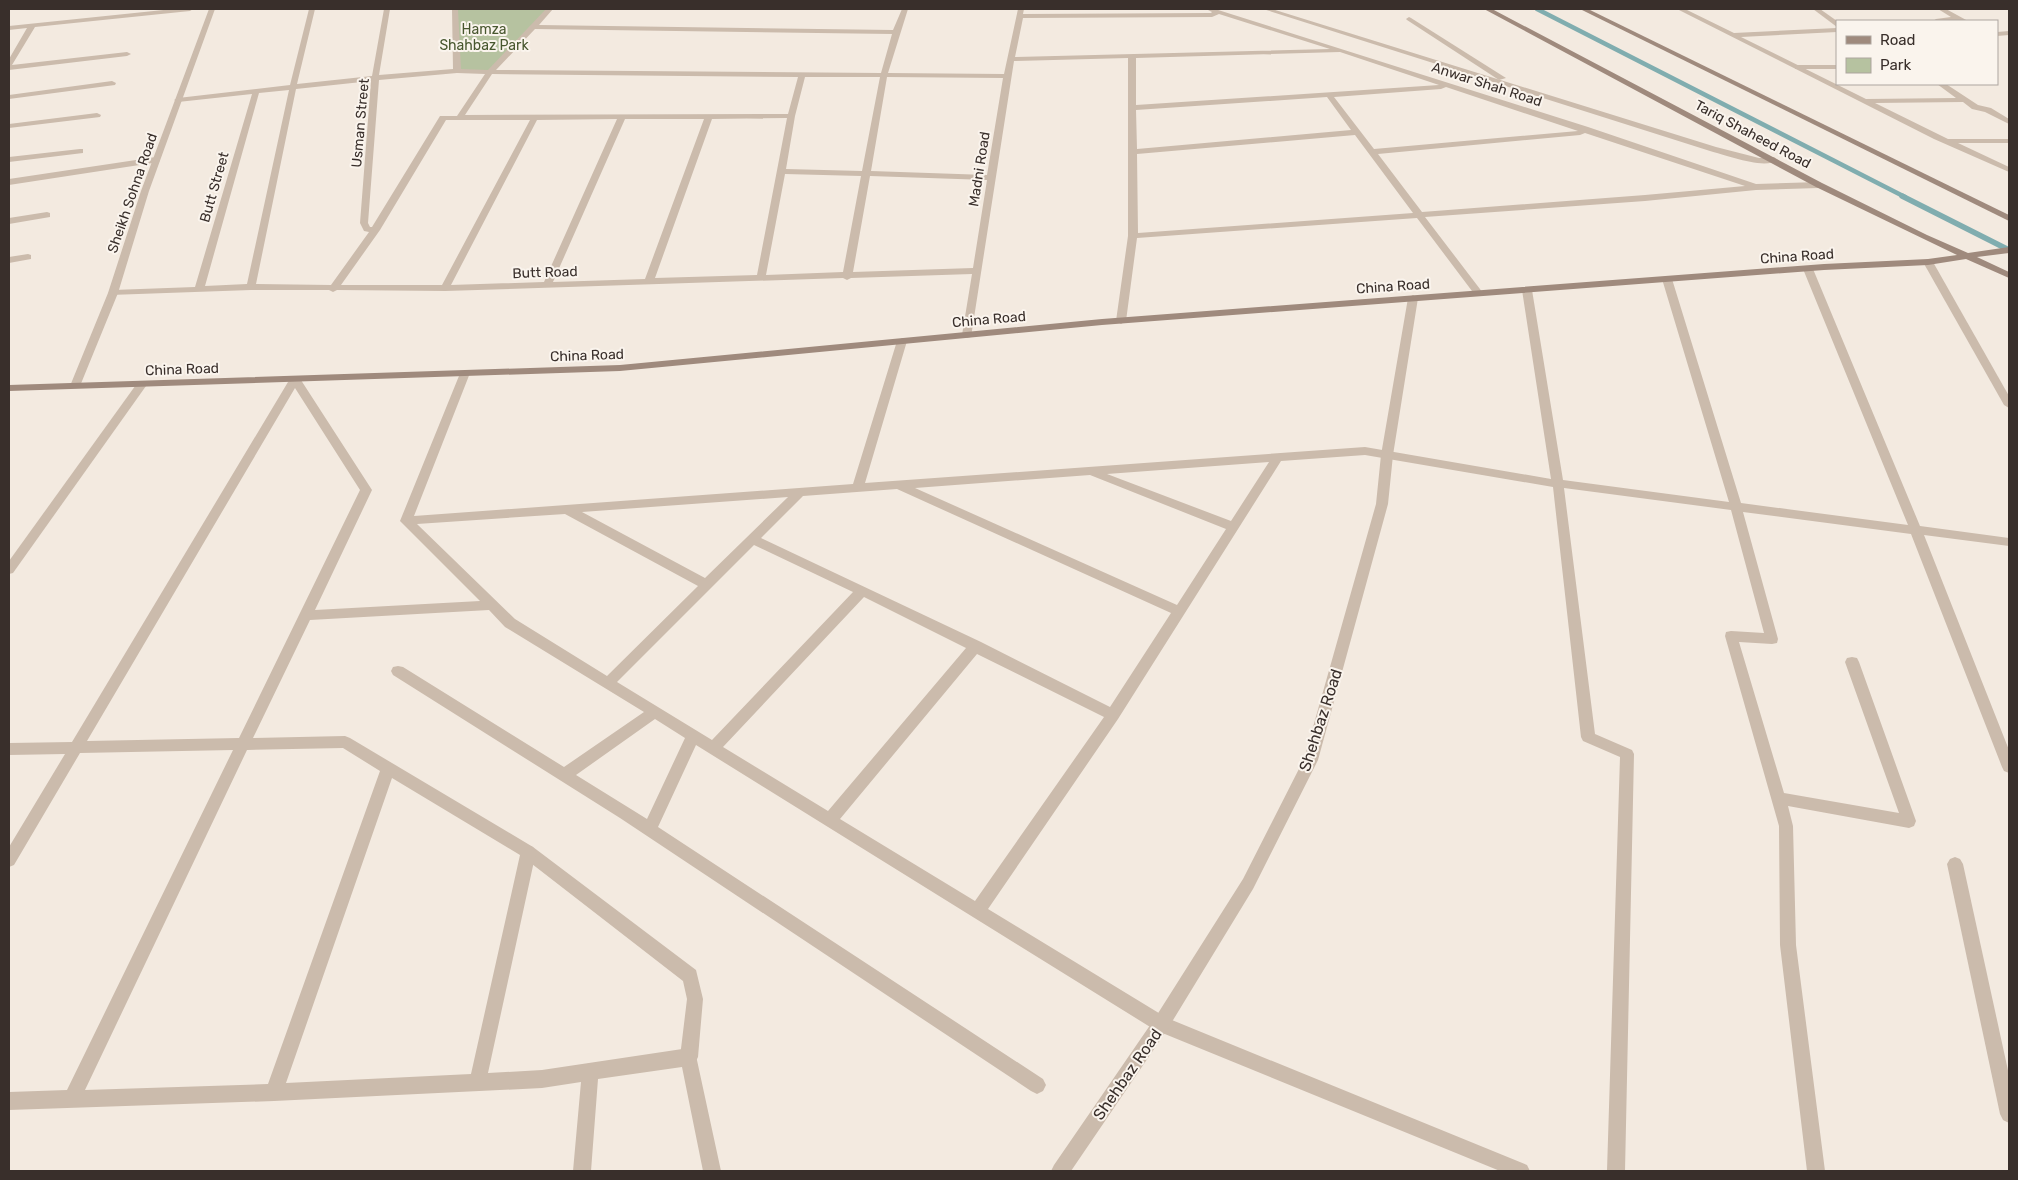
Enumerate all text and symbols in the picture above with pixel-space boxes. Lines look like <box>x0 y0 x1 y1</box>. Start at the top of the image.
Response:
legend <box>1836 20 1998 85</box>
park label: Hamza Shahbaz Park <box>439 21 529 54</box>
text: Road <box>1880 31 1916 49</box>
text: Park <box>1880 56 1911 74</box>
street label: Anwar Shah Road <box>1430 59 1544 110</box>
street label: Usman Street <box>348 77 373 168</box>
street label: Tariq Shaheed Road <box>1692 97 1814 172</box>
street label: Madni Road <box>965 130 994 208</box>
street label: Sheikh Sohna Road <box>104 131 161 255</box>
street label: Butt Street <box>196 149 233 224</box>
street label: China Road <box>1760 245 1835 268</box>
street label: Butt Road <box>512 263 578 282</box>
street label: China Road <box>1356 275 1431 298</box>
street label: China Road <box>951 308 1027 331</box>
street label: China Road <box>550 346 624 365</box>
street label: China Road <box>145 360 219 379</box>
street label: Shehbaz Road <box>1295 666 1346 774</box>
street label: Shehbaz Road <box>1089 1025 1166 1123</box>

